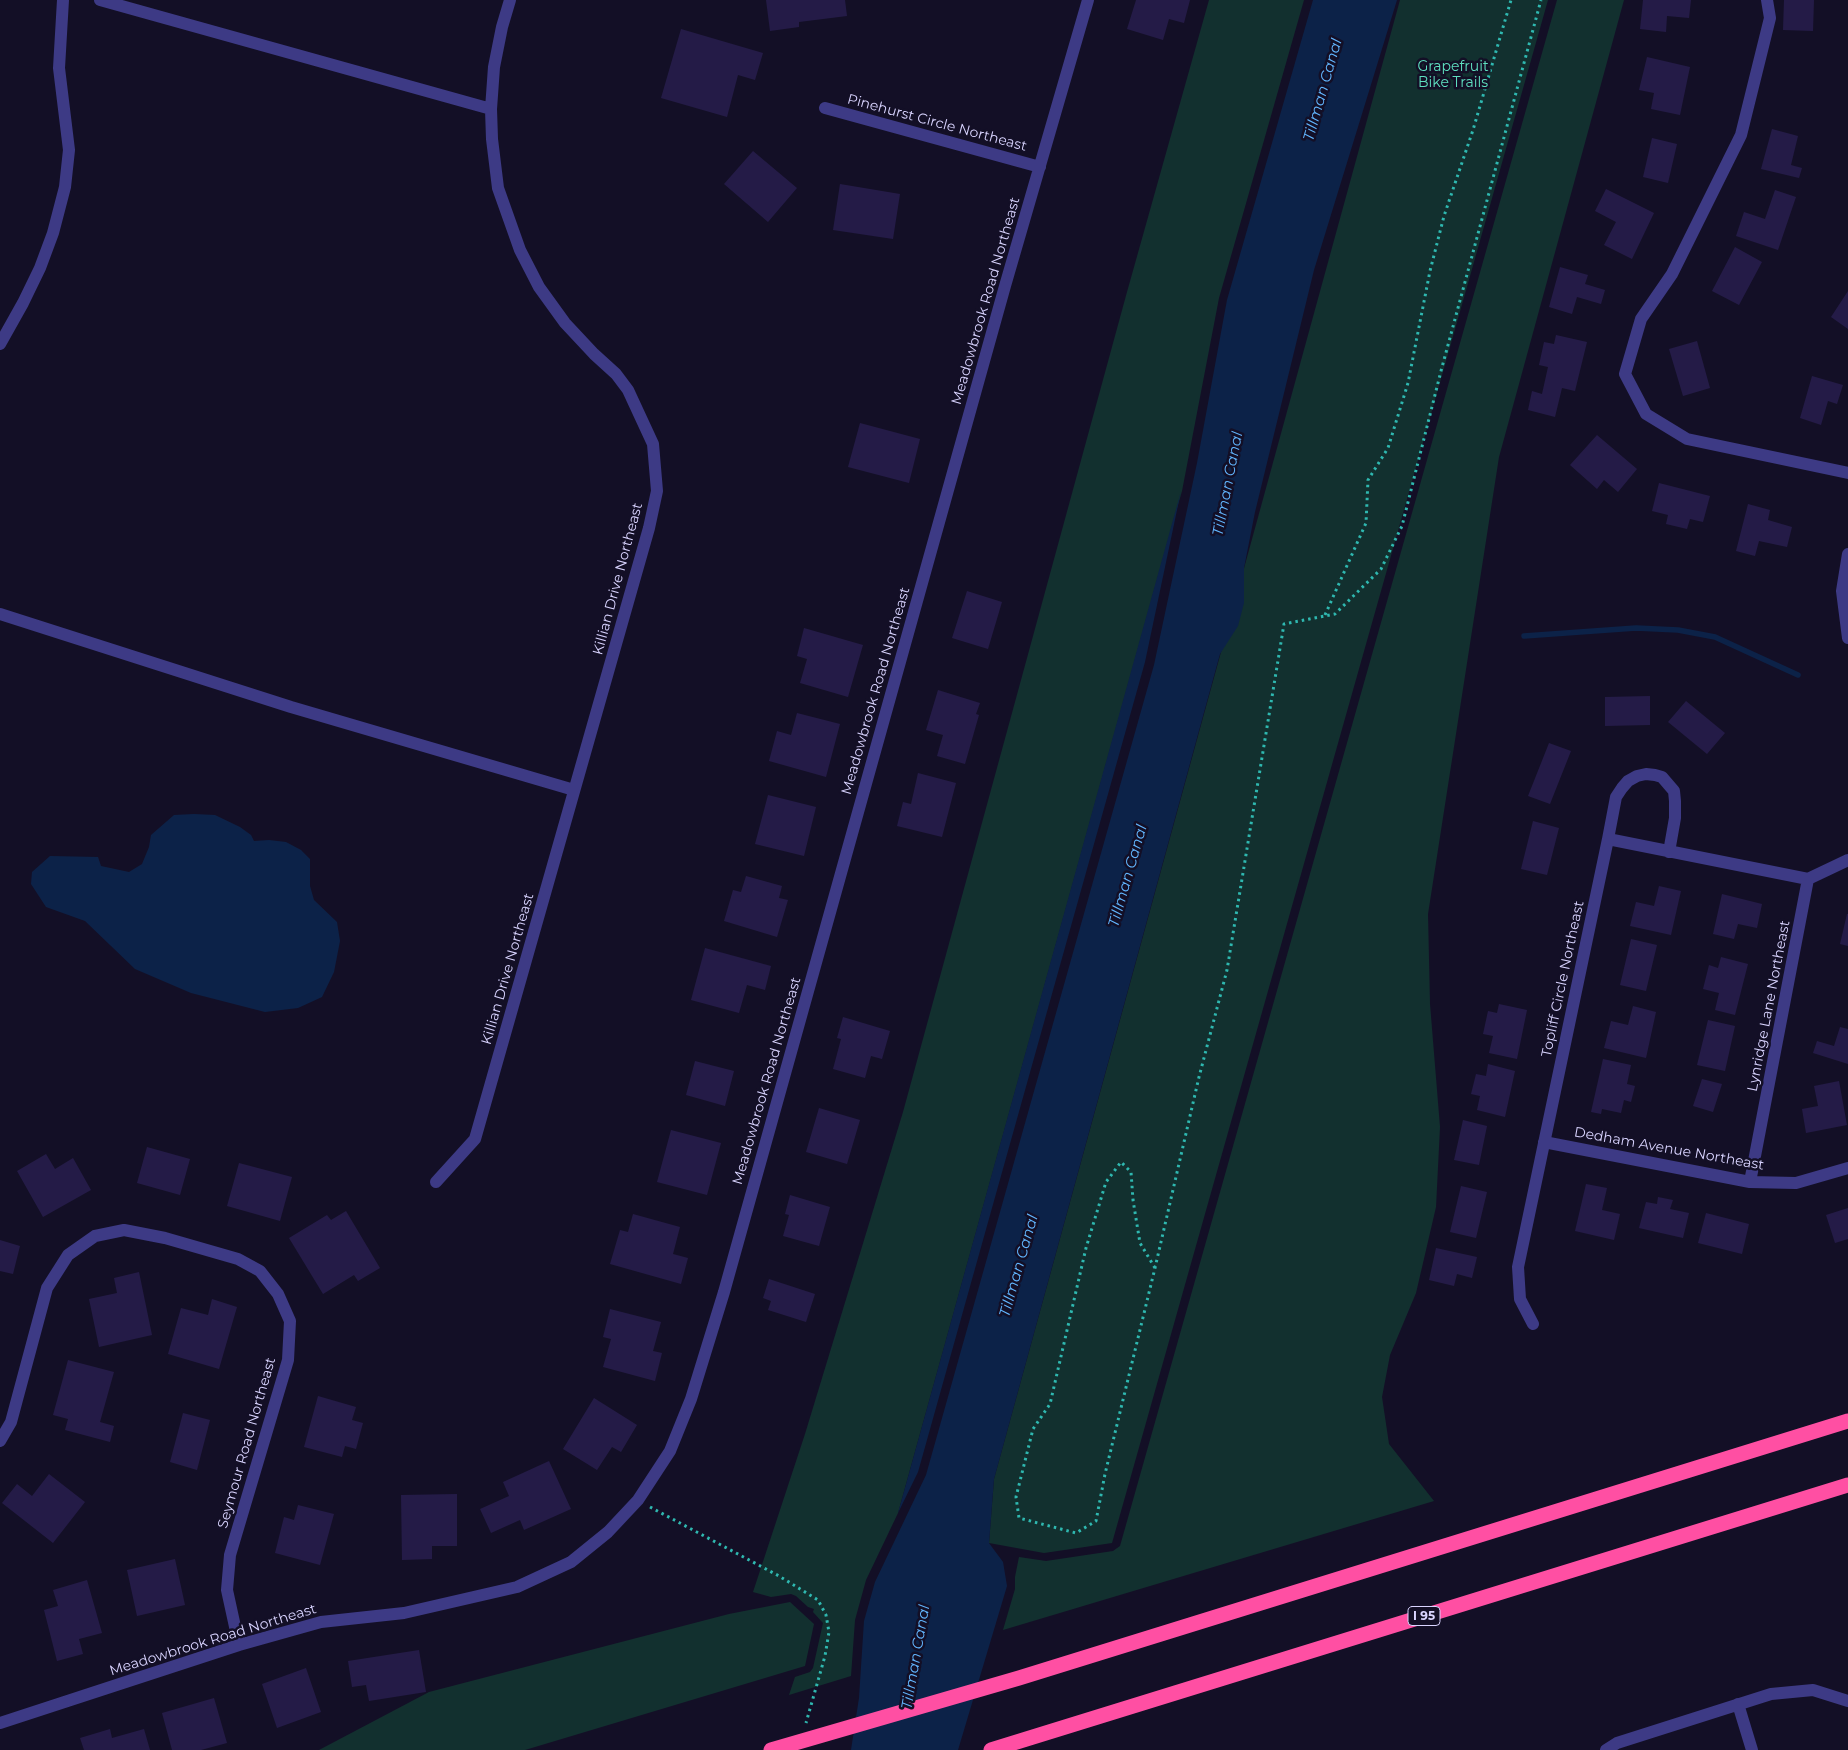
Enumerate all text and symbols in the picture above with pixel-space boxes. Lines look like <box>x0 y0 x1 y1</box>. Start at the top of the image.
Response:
water label: Tillman Canal <box>1300 37 1346 143</box>
park label: Grapefruit Bike Trails <box>1417 59 1489 92</box>
street label: Pinehurst Circle Northeast <box>845 91 1029 155</box>
street label: Meadowbrook Road Northeast <box>948 195 1024 407</box>
water label: Tillman Canal <box>1209 430 1247 538</box>
street label: Killian Drive Northeast <box>590 501 646 657</box>
street label: Meadowbrook Road Northeast <box>838 585 914 797</box>
water label: Tillman Canal <box>1105 823 1151 929</box>
street label: Killian Drive Northeast <box>478 891 538 1047</box>
street label: Topliff Circle Northeast <box>1538 899 1588 1059</box>
street label: Lynridge Lane Northeast <box>1744 919 1794 1093</box>
street label: Meadowbrook Road Northeast <box>729 975 805 1187</box>
street label: Dedham Avenue Northeast <box>1573 1124 1765 1174</box>
water label: Tillman Canal <box>996 1213 1042 1319</box>
street label: Seymour Road Northeast <box>214 1355 280 1531</box>
street label: Meadowbrook Road Northeast <box>108 1601 318 1679</box>
water label: Tillman Canal <box>898 1603 934 1711</box>
road number: I 95 <box>1408 1606 1440 1625</box>

